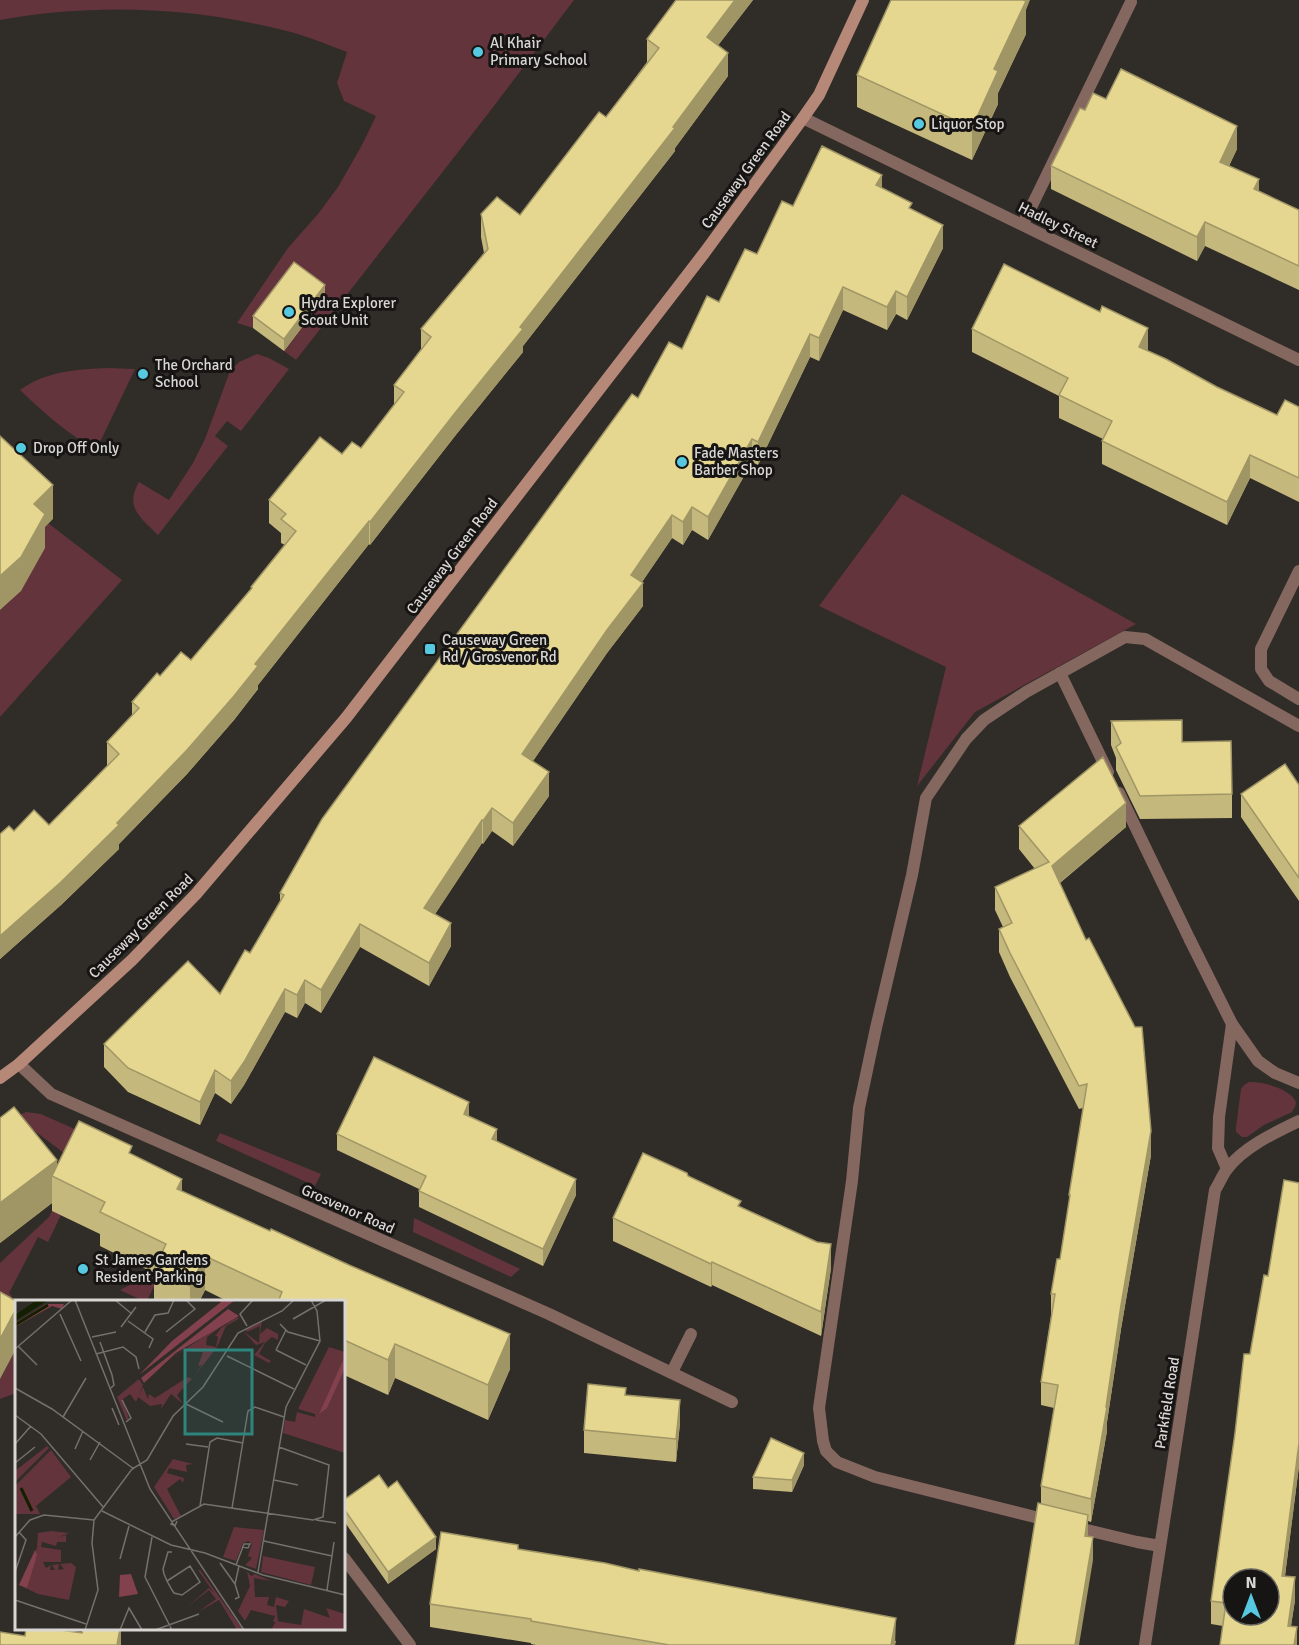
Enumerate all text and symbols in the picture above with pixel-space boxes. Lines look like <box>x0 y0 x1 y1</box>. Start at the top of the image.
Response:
place label: Al Khair Primary School <box>490 34 587 69</box>
marker: Al Khair Primary School <box>471 45 485 59</box>
street label: Causeway Green Road <box>697 108 795 232</box>
place label: Liquor Stop <box>931 115 1005 133</box>
marker: Liquor Stop <box>912 117 926 131</box>
street label: Hadley Street <box>1015 198 1101 252</box>
place label: Hydra Explorer Scout Unit <box>301 294 396 329</box>
marker: Hydra Explorer Scout Unit <box>282 305 296 319</box>
place label: The Orchard School <box>155 356 233 391</box>
marker: The Orchard School <box>136 367 150 381</box>
place label: Drop Off Only <box>33 439 119 457</box>
marker: Drop Off Only <box>14 441 28 455</box>
place label: Fade Masters Barber Shop <box>694 444 779 479</box>
marker: Fade Masters Barber Shop <box>675 455 689 469</box>
street label: Causeway Green Road <box>403 494 502 618</box>
place label: Causeway Green Rd / Grosvenor Rd <box>442 631 557 666</box>
marker: Causeway Green Rd / Grosvenor Rd <box>423 642 437 656</box>
street label: Causeway Green Road <box>85 870 197 982</box>
street label: Grosvenor Road <box>299 1180 398 1238</box>
place label: St James Gardens Resident Parking <box>95 1251 208 1286</box>
marker: St James Gardens Resident Parking <box>76 1262 90 1276</box>
inset map <box>15 1300 345 1630</box>
street label: Parkfield Road <box>1151 1356 1183 1450</box>
north arrow <box>1221 1567 1281 1627</box>
text: N <box>1245 1573 1257 1593</box>

